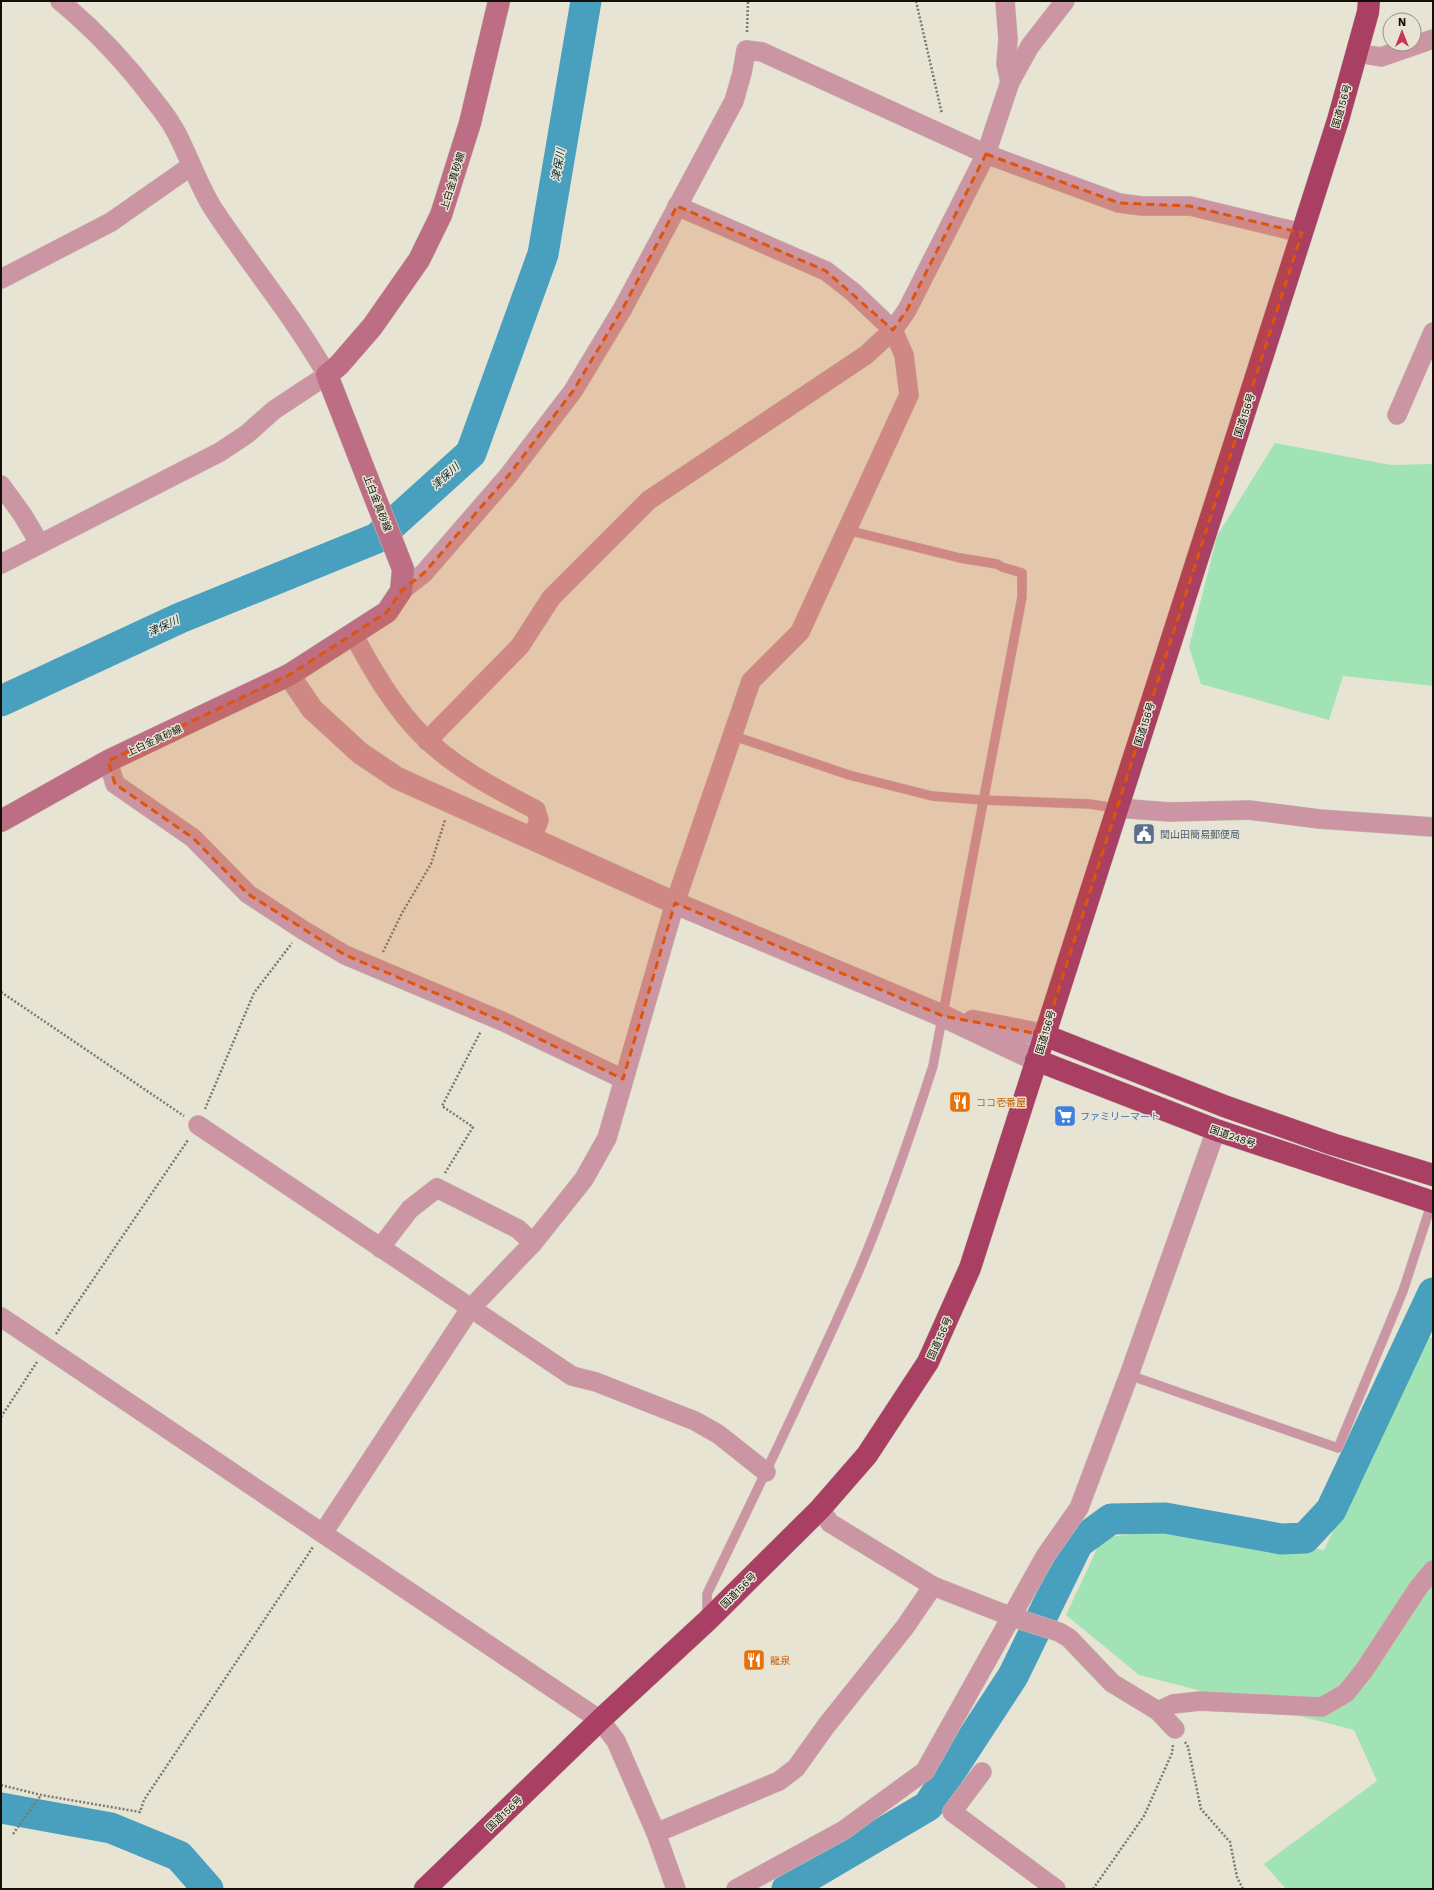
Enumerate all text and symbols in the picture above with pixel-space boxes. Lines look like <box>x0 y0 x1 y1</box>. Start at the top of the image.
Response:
north arrow <box>1382 12 1422 52</box>
text: N <box>1398 16 1406 29</box>
street label: 国道156号 <box>1330 83 1353 130</box>
water label: 津保川 <box>549 147 568 182</box>
street label: 上白金真砂線 <box>438 151 467 211</box>
street label: 国道156号 <box>1232 392 1257 439</box>
water label: 津保川 <box>429 460 463 492</box>
street label: 上白金真砂線 <box>362 473 393 533</box>
water label: 津保川 <box>146 613 182 639</box>
street label: 国道156号 <box>1132 701 1157 748</box>
street label: 上白金真砂線 <box>125 723 184 758</box>
public building icon: 関山田簡易郵便局 <box>1131 821 1157 847</box>
place label: 関山田簡易郵便局 <box>1160 829 1240 840</box>
street label: 国道156号 <box>1034 1009 1057 1056</box>
restaurant icon: ココ壱番屋 <box>947 1089 973 1115</box>
place label: ココ壱番屋 <box>976 1097 1026 1108</box>
supermarket icon: ファミリーマート <box>1052 1103 1078 1129</box>
place label: ファミリーマート <box>1080 1111 1160 1122</box>
street label: 国道248号 <box>1208 1123 1257 1149</box>
street label: 国道156号 <box>925 1315 954 1361</box>
street label: 国道156号 <box>718 1570 758 1610</box>
restaurant icon: 龍泉 <box>741 1647 767 1673</box>
place label: 龍泉 <box>770 1655 791 1666</box>
street label: 国道156号 <box>484 1793 525 1833</box>

